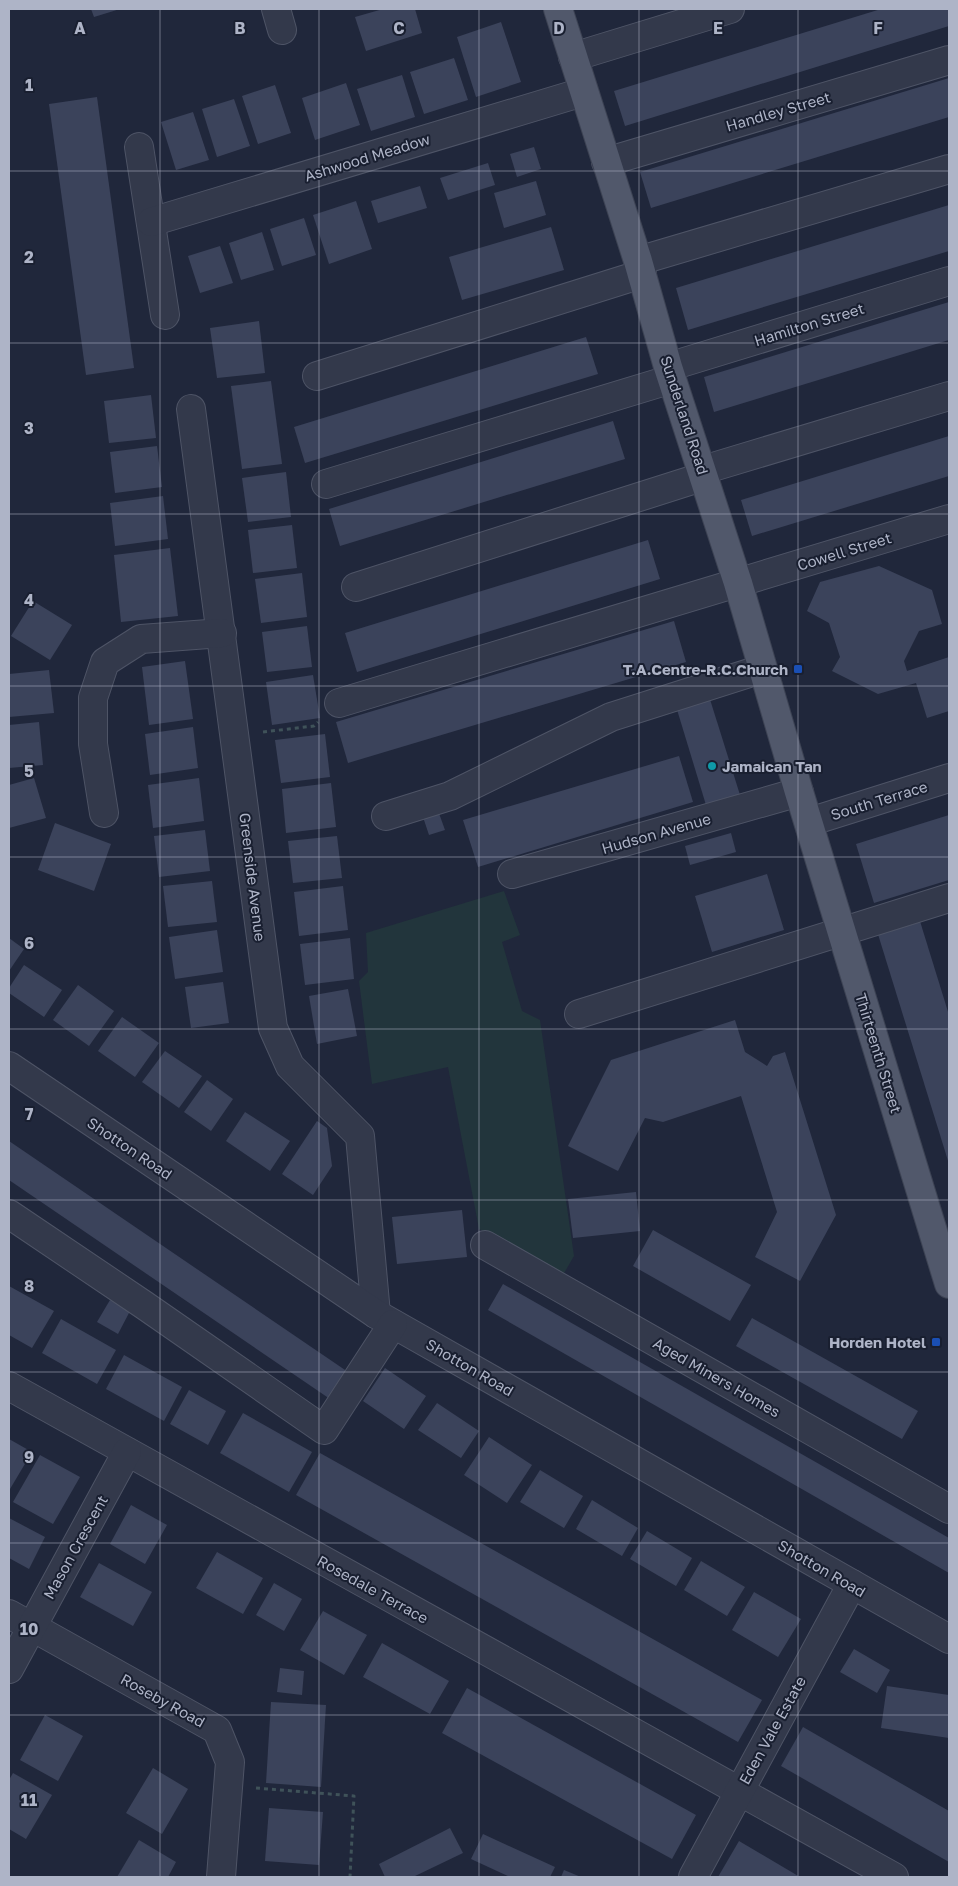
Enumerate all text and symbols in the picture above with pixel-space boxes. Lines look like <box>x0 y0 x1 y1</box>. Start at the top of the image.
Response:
text: A <box>74 18 86 38</box>
text: B <box>234 18 246 38</box>
text: C <box>393 18 405 38</box>
text: D <box>553 18 565 38</box>
text: E <box>713 18 723 38</box>
text: F <box>873 18 883 38</box>
text: 1 <box>25 75 33 95</box>
street label: Handley Street <box>724 87 832 135</box>
street label: Ashwood Meadow <box>302 129 432 185</box>
text: 2 <box>24 247 34 267</box>
street label: Hamilton Street <box>752 299 866 349</box>
street label: Sunderland Road <box>657 353 713 477</box>
text: 3 <box>24 418 34 438</box>
street label: Cowell Street <box>795 528 893 574</box>
text: 4 <box>24 590 34 610</box>
place label: T.A.Centre-R.C.Church <box>623 660 788 678</box>
marker: T.A.Centre-R.C.Church <box>792 663 804 675</box>
place label: Jamaican Tan <box>722 757 822 775</box>
marker: Jamaican Tan <box>706 760 718 772</box>
text: 5 <box>24 761 34 781</box>
street label: South Terrace <box>828 777 930 823</box>
street label: Hudson Avenue <box>599 809 713 857</box>
street label: Greenside Avenue <box>236 812 270 943</box>
text: 6 <box>24 933 34 953</box>
street label: Thirteenth Street <box>852 991 906 1115</box>
text: 7 <box>25 1104 34 1124</box>
street label: Shotton Road <box>84 1113 176 1183</box>
text: 8 <box>24 1276 34 1296</box>
street label: Aged Miners Homes <box>650 1333 784 1421</box>
place label: Horden Hotel <box>829 1333 926 1351</box>
street label: Shotton Road <box>423 1335 517 1399</box>
marker: Horden Hotel <box>930 1336 942 1348</box>
text: 9 <box>24 1447 34 1467</box>
street label: Mason Crescent <box>39 1492 111 1602</box>
street label: Shotton Road <box>775 1536 869 1600</box>
street label: Rosedale Terrace <box>314 1551 432 1627</box>
text: 10 <box>20 1619 38 1639</box>
street label: Roseby Road <box>118 1669 208 1731</box>
street label: Eden Vale Estate <box>735 1673 809 1787</box>
text: 11 <box>21 1790 37 1810</box>

